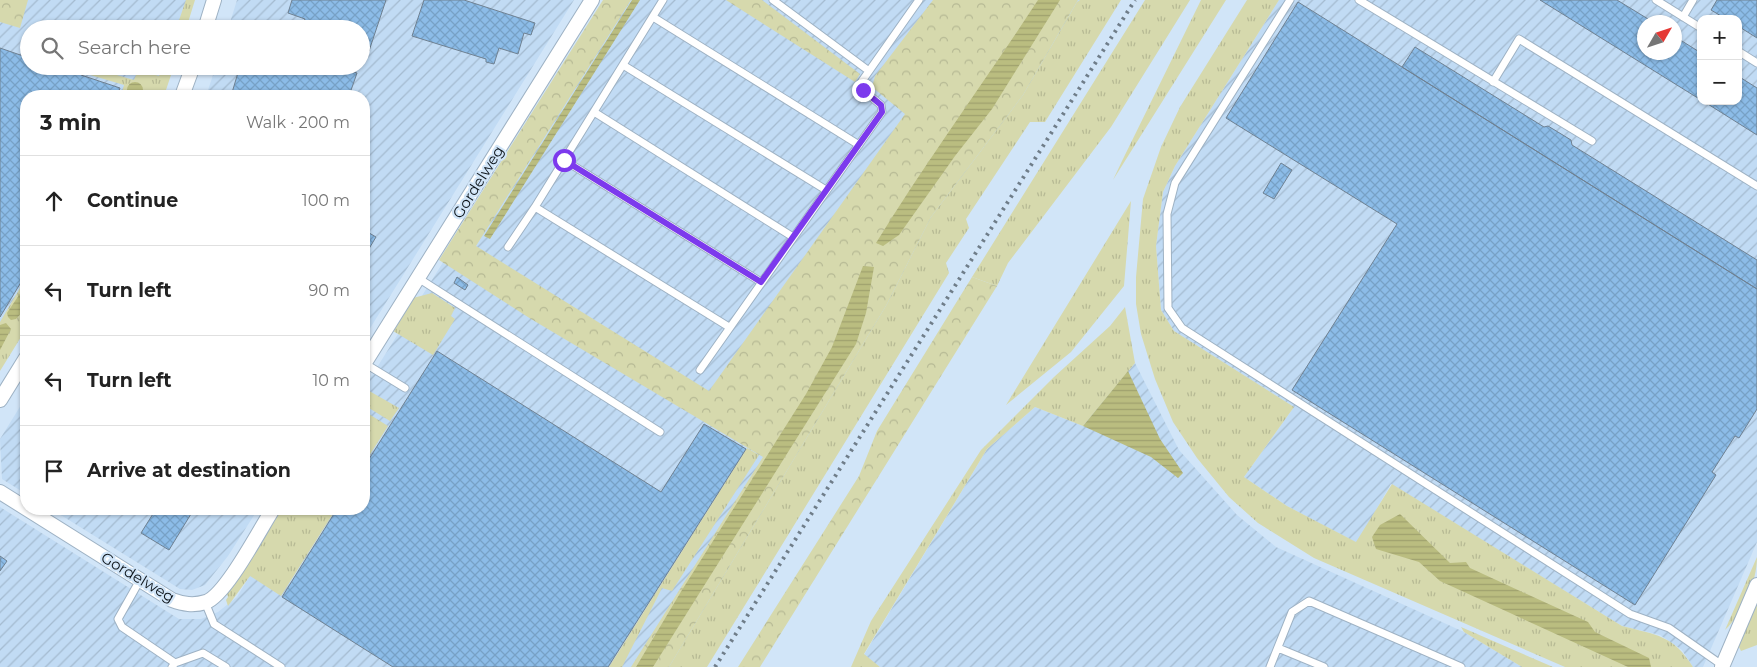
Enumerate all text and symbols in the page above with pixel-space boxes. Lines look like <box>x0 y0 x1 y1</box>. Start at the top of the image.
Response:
north arrow <box>1637 15 1682 60</box>
map controls <box>1697 15 1742 105</box>
button: + <box>1697 15 1742 60</box>
search box <box>20 20 370 75</box>
icon: search <box>38 34 66 62</box>
text: Search here <box>78 36 191 59</box>
button: − <box>1697 60 1742 105</box>
route end <box>852 79 875 102</box>
text: 3 min <box>40 110 101 135</box>
text: Walk · 200 m <box>246 113 350 132</box>
street label: Gordelweg <box>448 142 508 222</box>
route start <box>553 149 576 172</box>
icon: ahead <box>40 187 68 215</box>
text: Continue <box>87 189 178 212</box>
text: 100 m <box>302 191 350 210</box>
icon: left <box>40 277 68 305</box>
text: Turn left <box>87 279 172 302</box>
text: 90 m <box>308 281 350 300</box>
icon: left <box>40 367 68 395</box>
text: Turn left <box>87 369 172 392</box>
text: 10 m <box>312 371 350 390</box>
icon: arrive <box>40 457 68 485</box>
text: Arrive at destination <box>87 459 291 482</box>
street label: Gordelweg <box>98 548 178 606</box>

